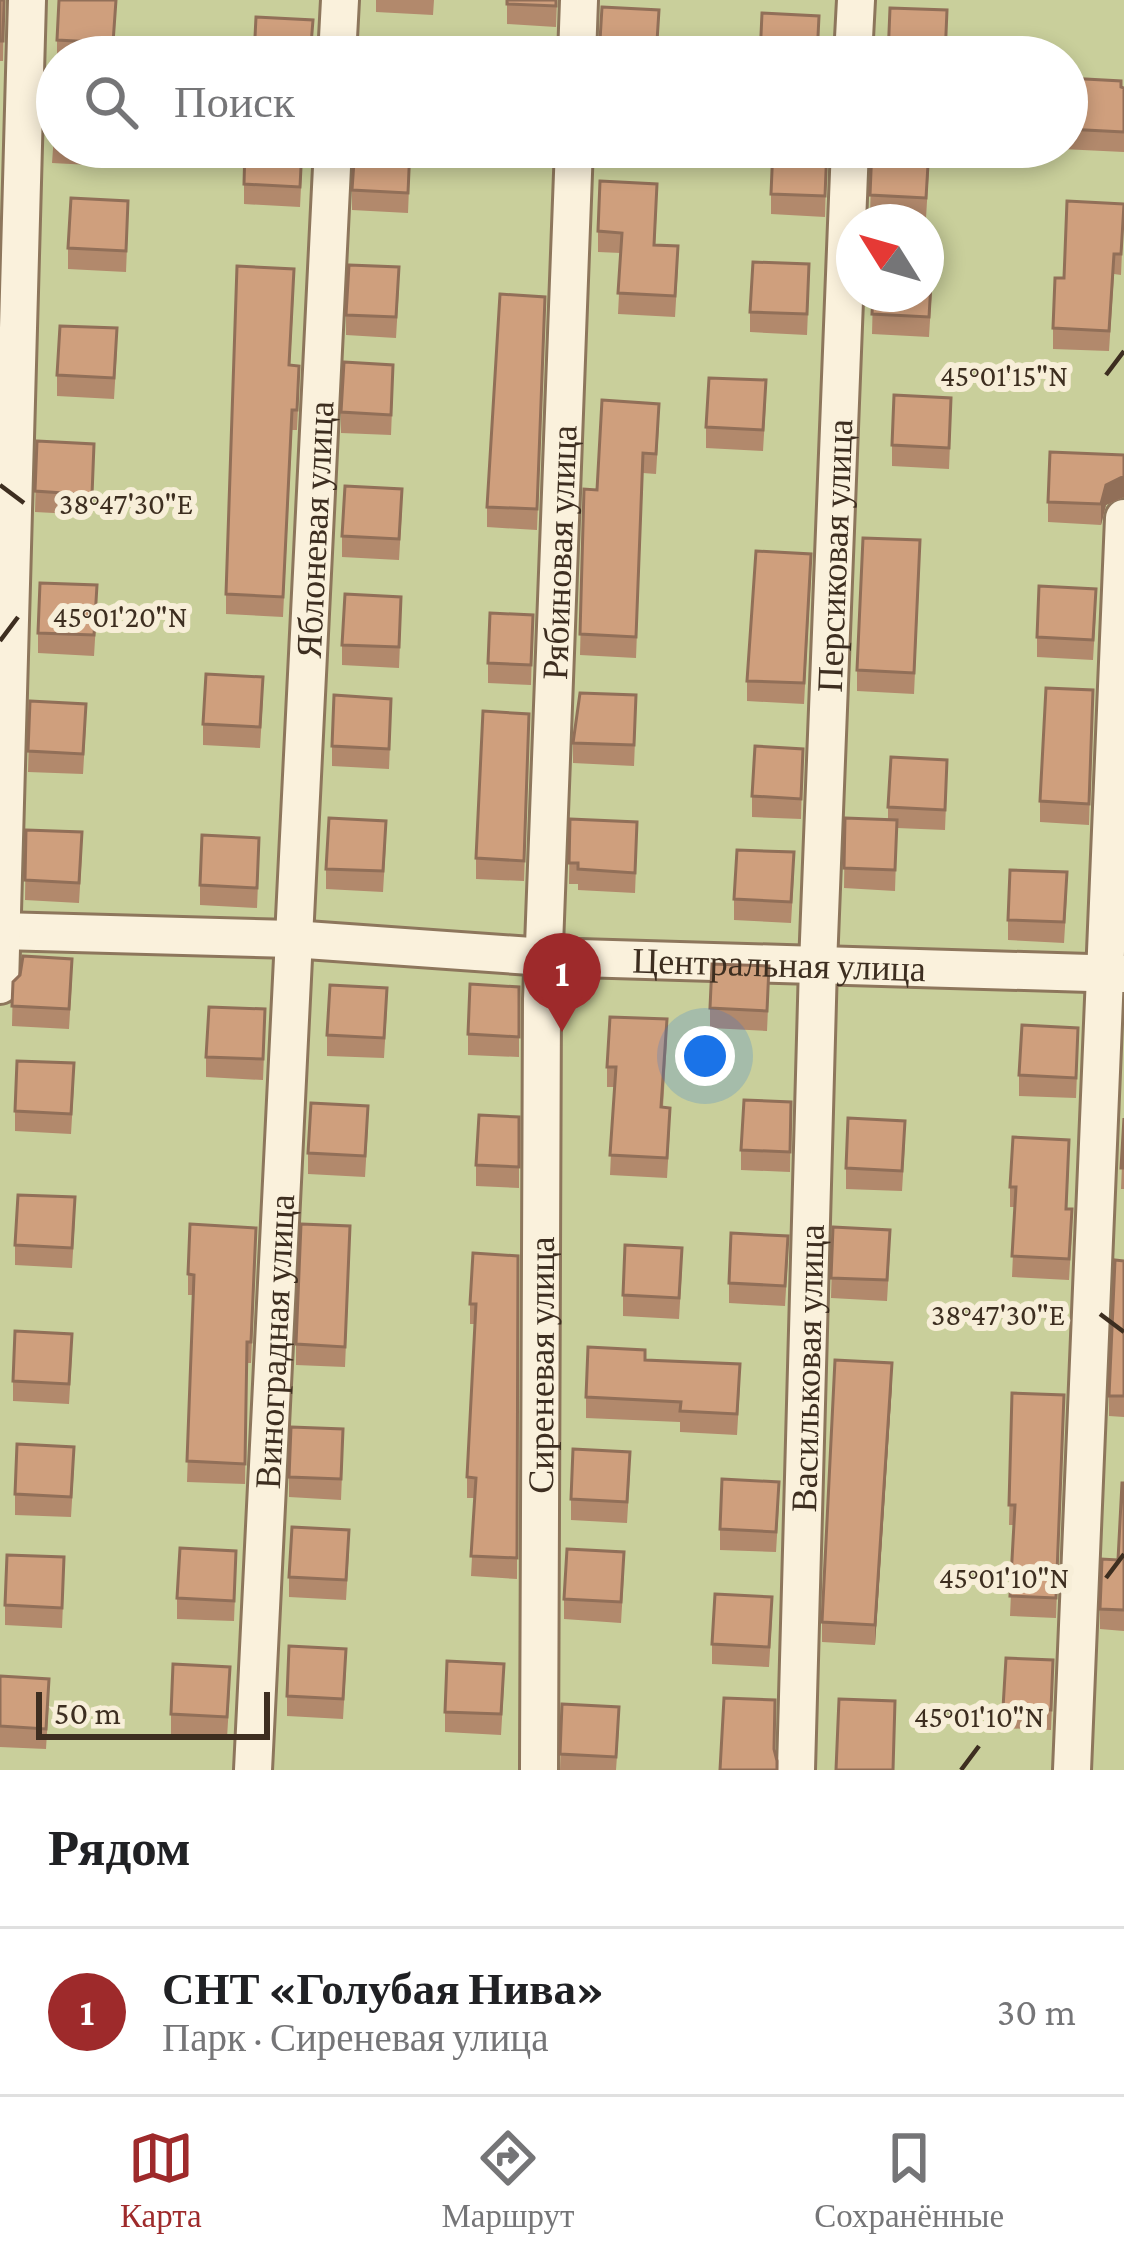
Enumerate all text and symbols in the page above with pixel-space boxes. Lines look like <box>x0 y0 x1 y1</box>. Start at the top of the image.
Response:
search box <box>36 36 1088 168</box>
icon: search <box>78 69 144 135</box>
text: Поиск <box>174 77 295 127</box>
north arrow <box>836 204 944 312</box>
text: 45°01'15"N <box>940 359 1068 392</box>
street label: Яблоневая улица <box>289 400 341 659</box>
street label: Персиковая улица <box>810 418 860 693</box>
street label: Рябиновая улица <box>535 424 585 680</box>
text: 38°47'30"E <box>59 487 193 520</box>
text: 45°01'20"N <box>53 600 187 633</box>
pin: 1 <box>523 933 601 1032</box>
street label: Центральная улица <box>632 941 926 989</box>
your location <box>675 1026 735 1086</box>
street label: Виноградная улица <box>248 1193 302 1490</box>
street label: Васильковая улица <box>784 1224 832 1513</box>
street label: Сиреневая улица <box>521 1236 562 1494</box>
text: 38°47'30"E <box>931 1298 1065 1331</box>
text: 45°01'10"N <box>939 1561 1069 1594</box>
scale bar <box>36 1686 270 1739</box>
text: 50 m <box>54 1694 121 1731</box>
text: 45°01'10"N <box>914 1700 1044 1733</box>
text: Рядом <box>48 1819 191 1876</box>
text: СНТ «Голубая Нива» <box>162 1964 604 2014</box>
text: 1 <box>80 1990 94 2033</box>
text: 30 m <box>997 1990 1076 2033</box>
text: Парк · Сиреневая улица <box>162 2016 549 2059</box>
tab: Карта <box>120 2125 202 2235</box>
tab: Маршрут <box>442 2125 574 2235</box>
tab: Сохранённые <box>814 2125 1004 2235</box>

